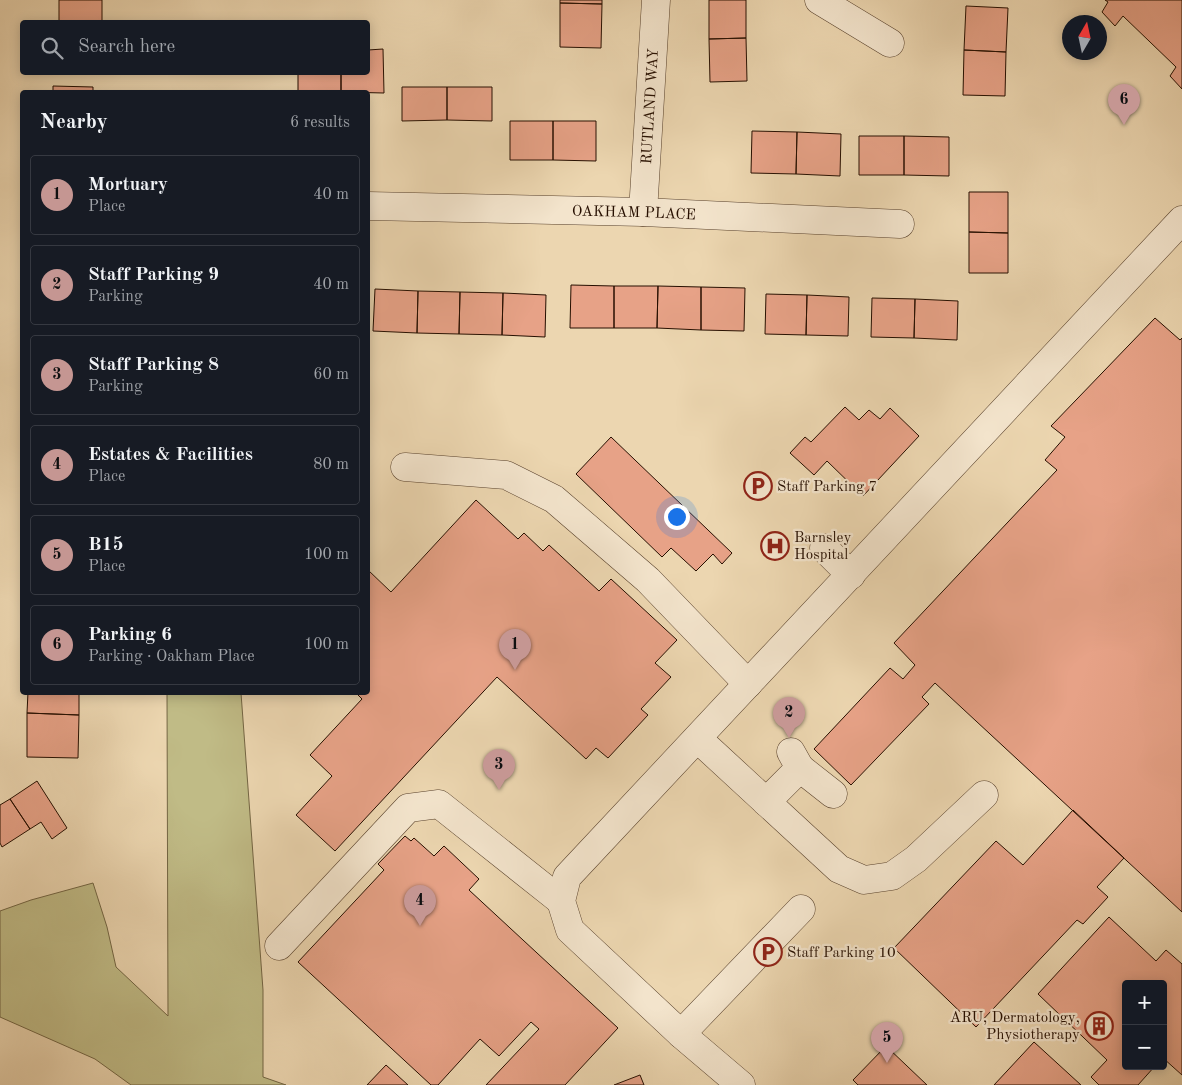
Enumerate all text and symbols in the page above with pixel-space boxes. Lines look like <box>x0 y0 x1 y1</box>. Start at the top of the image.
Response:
north arrow <box>1062 15 1107 60</box>
search box <box>20 20 370 75</box>
icon: search <box>38 34 66 62</box>
text: Search here <box>78 38 175 57</box>
street label: RUTLAND WAY <box>640 48 662 165</box>
pin: 6 <box>1108 84 1140 125</box>
text: Nearby <box>40 112 108 133</box>
text: 6 results <box>290 115 350 131</box>
text: Mortuary <box>88 176 168 195</box>
text: 1 <box>52 187 62 203</box>
text: 40 m <box>313 187 349 203</box>
text: Place <box>88 199 125 215</box>
street label: OAKHAM PLACE <box>572 204 696 223</box>
text: Staff Parking 9 <box>88 266 219 285</box>
text: 2 <box>52 277 62 293</box>
text: 40 m <box>313 277 349 293</box>
text: Parking <box>88 289 143 305</box>
text: Staff Parking 8 <box>88 356 219 375</box>
text: 3 <box>52 367 62 383</box>
text: 60 m <box>313 367 349 383</box>
text: Parking <box>88 379 143 395</box>
text: Estates & Facilities <box>88 446 253 465</box>
text: 4 <box>52 457 62 473</box>
text: 80 m <box>313 457 349 473</box>
text: Place <box>88 469 125 485</box>
parking icon: Staff Parking 7 <box>743 471 773 501</box>
place label: Staff Parking 7 <box>777 480 877 495</box>
your location <box>664 504 690 530</box>
hospital icon: Barnsley Hospital <box>760 531 790 561</box>
place label: Barnsley Hospital <box>794 531 851 563</box>
text: B15 <box>88 536 124 555</box>
text: 5 <box>52 547 62 563</box>
text: 100 m <box>304 547 349 563</box>
text: Place <box>88 559 125 575</box>
text: Parking 6 <box>88 626 172 645</box>
pin: 1 <box>499 629 531 670</box>
text: 6 <box>52 637 62 653</box>
text: 100 m <box>304 637 349 653</box>
text: Parking · Oakham Place <box>88 649 255 665</box>
pin: 2 <box>773 697 805 738</box>
pin: 3 <box>483 749 515 790</box>
pin: 4 <box>404 885 436 926</box>
parking icon: Staff Parking 10 <box>753 937 783 967</box>
place label: Staff Parking 10 <box>787 946 896 961</box>
map controls <box>1122 980 1167 1070</box>
button: + <box>1122 980 1167 1025</box>
place label: ARU, Dermatology, Physiotherapy <box>950 1011 1080 1043</box>
building icon: ARU, Dermatology, Physiotherapy <box>1084 1011 1114 1041</box>
pin: 5 <box>871 1022 903 1063</box>
button: − <box>1122 1025 1167 1070</box>

